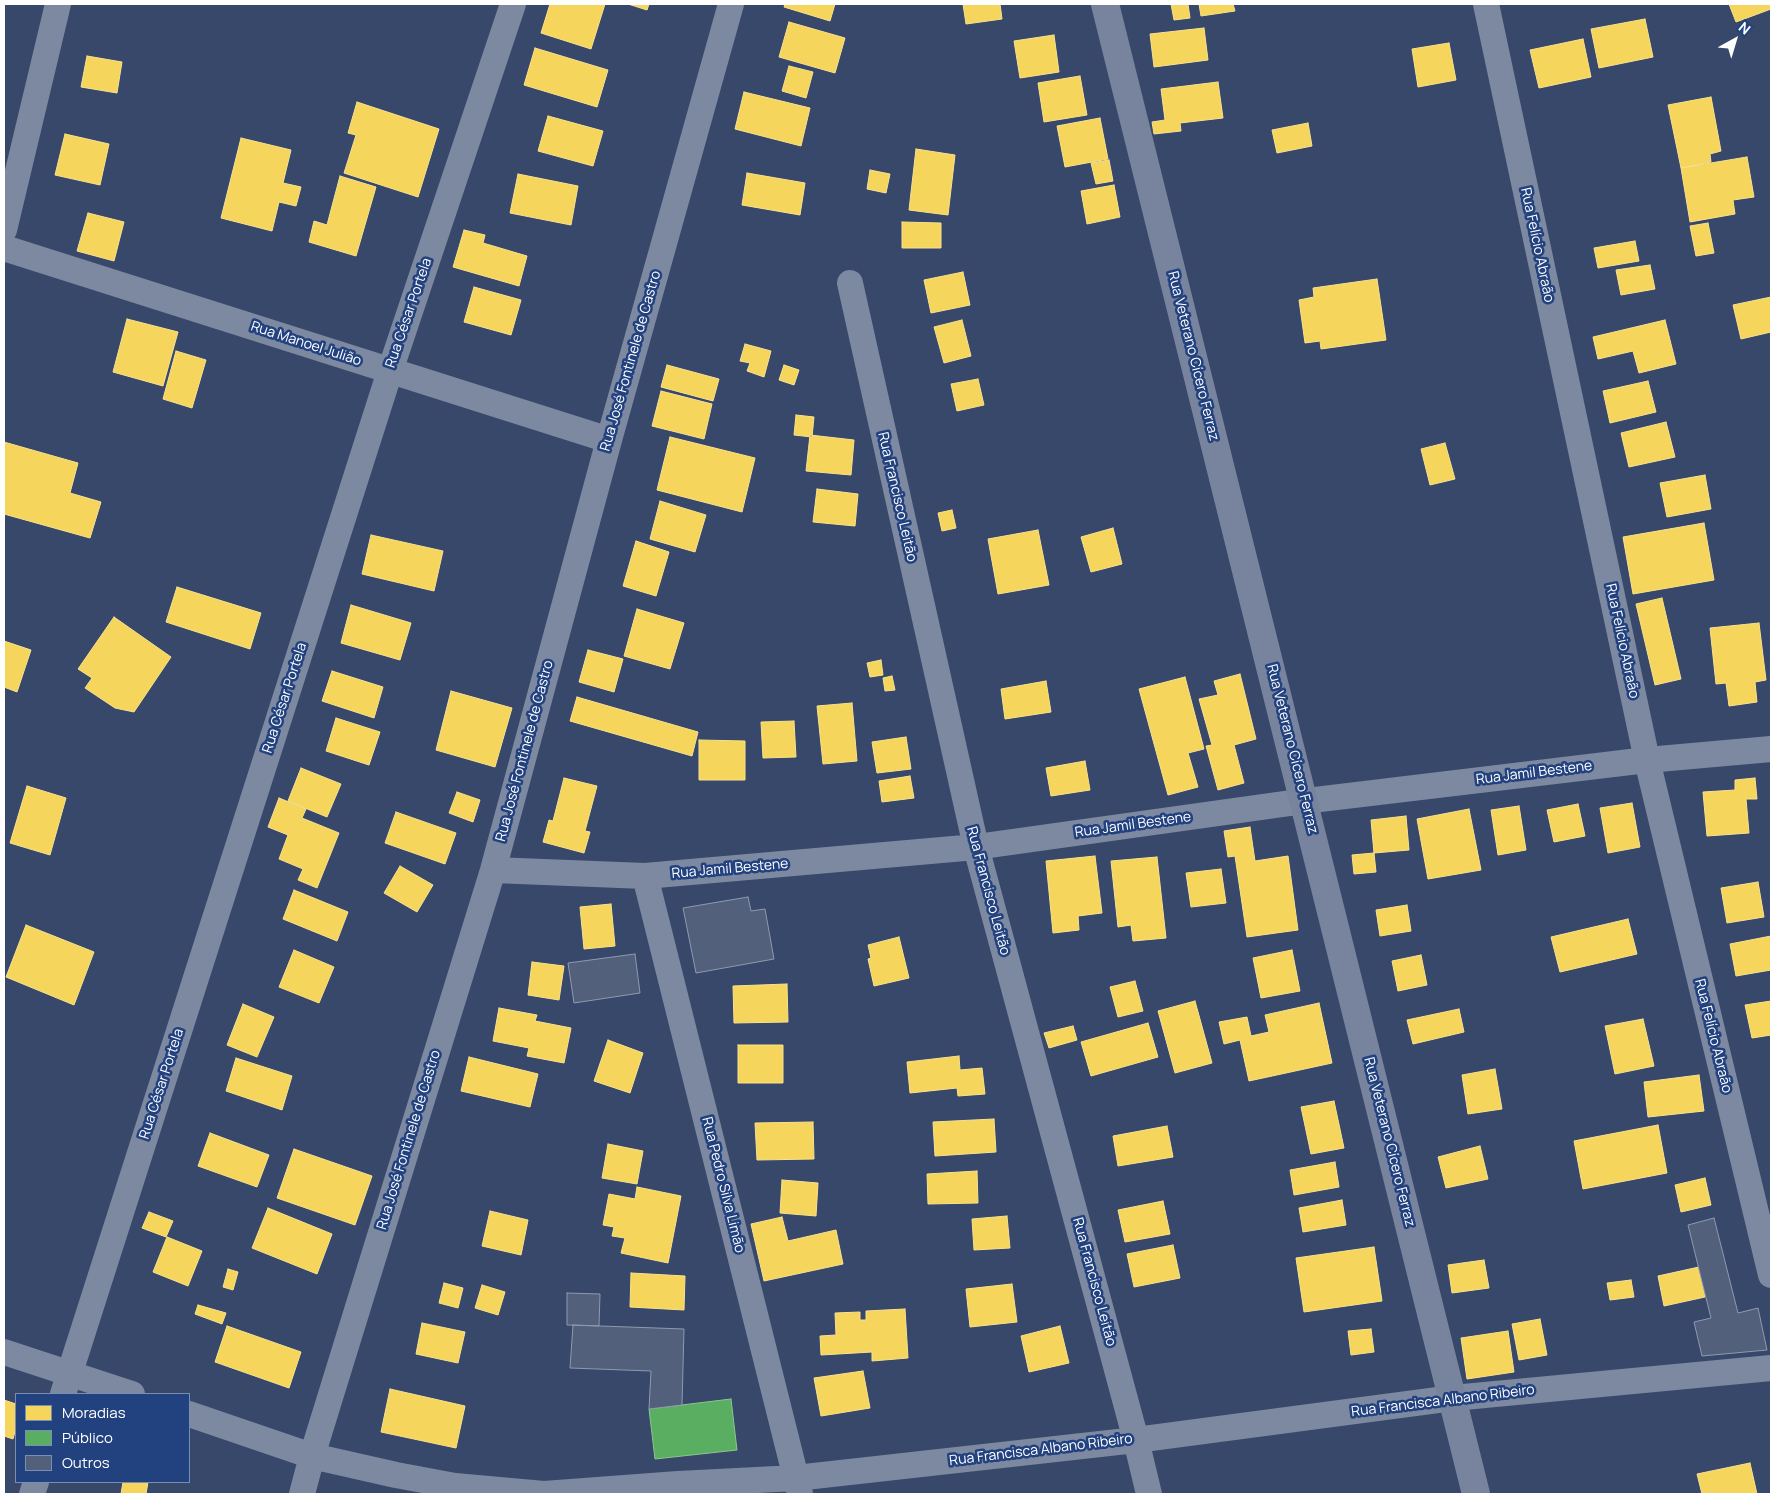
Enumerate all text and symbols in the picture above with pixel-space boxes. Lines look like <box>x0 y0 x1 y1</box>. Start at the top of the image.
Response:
north arrow <box>1710 15 1760 65</box>
text: N <box>1735 17 1755 39</box>
street label: Rua Felício Abraão <box>1517 186 1557 304</box>
street label: Rua César Portela <box>382 256 436 370</box>
street label: Rua José Fontinele de Castro <box>597 269 665 453</box>
street label: Rua Veterano Cícero Ferraz <box>1164 270 1222 442</box>
street label: Rua Manoel Julião <box>248 318 364 370</box>
street label: Rua Francisco Leitão <box>874 430 920 564</box>
street label: Rua Felício Abraão <box>1602 582 1642 700</box>
street label: Rua César Portela <box>259 641 311 755</box>
street label: Rua José Fontinele de Castro <box>493 659 557 843</box>
street label: Rua Veterano Cícero Ferraz <box>1263 663 1321 835</box>
street label: Rua Jamil Bestene <box>1475 758 1593 788</box>
street label: Rua Jamil Bestene <box>1074 809 1192 841</box>
street label: Rua Francisco Leitão <box>963 825 1013 957</box>
street label: Rua Jamil Bestene <box>671 856 789 882</box>
street label: Rua Felício Abraão <box>1691 977 1735 1095</box>
street label: Rua César Portela <box>136 1027 188 1141</box>
street label: Rua José Fontinele de Castro <box>374 1048 444 1232</box>
street label: Rua Veterano Cícero Ferraz <box>1360 1056 1418 1228</box>
street label: Rua Pedro Silva Limão <box>698 1115 748 1255</box>
street label: Rua Francisco Leitão <box>1069 1216 1119 1348</box>
street label: Rua Francisca Albano Ribeiro <box>1350 1381 1536 1421</box>
legend <box>15 1393 190 1483</box>
text: Moradias <box>62 1402 126 1423</box>
text: Público <box>62 1427 113 1448</box>
street label: Rua Francisca Albano Ribeiro <box>948 1430 1134 1470</box>
text: Outros <box>62 1452 110 1473</box>

